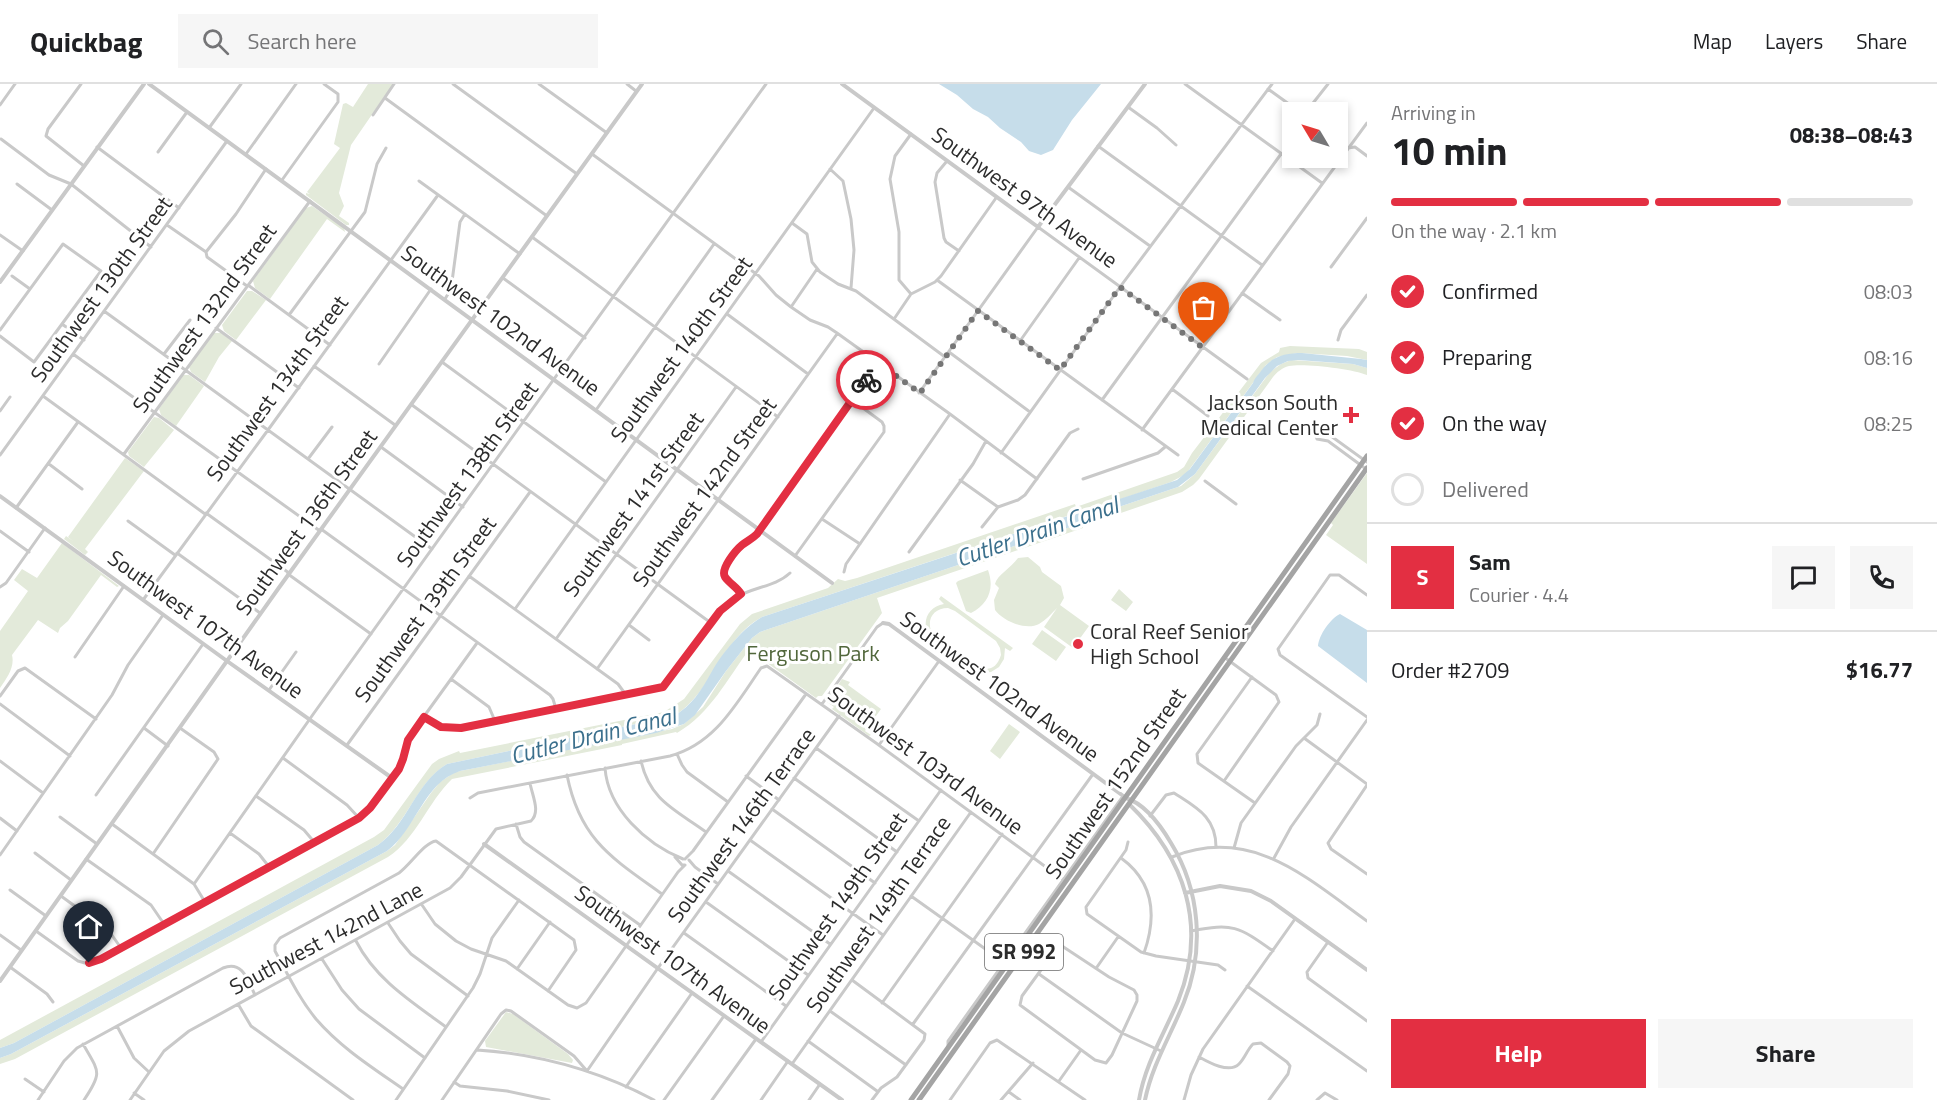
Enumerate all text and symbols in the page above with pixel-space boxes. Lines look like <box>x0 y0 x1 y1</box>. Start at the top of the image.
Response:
search box <box>178 14 598 68</box>
text: Quickbag <box>30 20 142 63</box>
text: Search here <box>247 24 357 58</box>
icon: search <box>199 25 232 58</box>
text: Map <box>1693 25 1732 57</box>
text: Layers <box>1765 25 1823 57</box>
text: Share <box>1856 25 1907 57</box>
text: Arriving in <box>1391 97 1476 128</box>
north arrow <box>1282 102 1348 168</box>
map controls <box>1282 102 1348 168</box>
street label: Southwest 97th Avenue <box>925 118 1125 276</box>
text: 08:38–08:43 <box>1790 118 1913 152</box>
text: 10 min <box>1391 121 1508 180</box>
street label: Southwest 130th Street <box>22 188 181 389</box>
text: On the way · 2.1 km <box>1391 215 1557 246</box>
street label: Southwest 132nd Street <box>123 216 285 420</box>
street label: Southwest 102nd Avenue <box>394 236 608 404</box>
street label: Southwest 140th Street <box>602 248 761 449</box>
text: Confirmed <box>1442 274 1538 308</box>
icon: check <box>1391 275 1424 308</box>
text: 08:03 <box>1864 276 1913 307</box>
pin <box>1178 282 1229 344</box>
street label: Southwest 134th Street <box>198 287 357 488</box>
icon: bag <box>1187 291 1220 324</box>
text: Preparing <box>1442 340 1532 374</box>
icon: check <box>1391 341 1424 374</box>
text: 08:16 <box>1864 342 1913 373</box>
courier <box>836 350 896 410</box>
icon: bike <box>850 364 883 397</box>
street label: Southwest 138th Street <box>388 373 547 574</box>
place label: Jackson South Medical Center <box>1200 385 1338 444</box>
street label: Southwest 142nd Street <box>623 390 785 594</box>
street label: Southwest 141st Street <box>554 404 712 604</box>
marker: Jackson South Medical Center <box>1342 406 1360 424</box>
text: On the way <box>1442 406 1547 440</box>
icon: check <box>1391 407 1424 440</box>
text: 08:25 <box>1864 408 1913 439</box>
street label: Southwest 136th Street <box>227 421 386 622</box>
text: Delivered <box>1442 472 1529 506</box>
water label: Cutler Drain Canal <box>951 486 1125 576</box>
street label: Southwest 139th Street <box>346 508 505 709</box>
street label: Southwest 107th Avenue <box>101 541 311 707</box>
text: Sam <box>1469 545 1511 579</box>
button: chat <box>1772 546 1835 609</box>
button: phone <box>1850 546 1913 609</box>
text: S <box>1417 560 1428 594</box>
text: Courier · 4.4 <box>1469 579 1569 610</box>
street label: Southwest 102nd Avenue <box>893 602 1107 770</box>
place label: Coral Reef Senior High School <box>1090 614 1249 673</box>
park label: Ferguson Park <box>746 636 880 670</box>
marker: Coral Reef Senior High School <box>1071 637 1085 651</box>
text: Order #2709 <box>1391 653 1510 687</box>
text: $16.77 <box>1846 653 1913 687</box>
street label: Southwest 103rd Avenue <box>821 677 1031 843</box>
street label: Southwest 152nd Street <box>1036 680 1194 886</box>
water label: Cutler Drain Canal <box>506 696 682 773</box>
street label: Southwest 146th Terrace <box>658 720 824 930</box>
street label: Southwest 149th Street <box>759 805 915 1007</box>
street label: Southwest 149th Terrace <box>797 808 959 1020</box>
street label: Southwest 142nd Lane <box>223 873 429 1003</box>
street label: Southwest 107th Avenue <box>568 876 778 1042</box>
pin <box>63 901 114 963</box>
icon: home <box>72 910 105 943</box>
road number: SR 992 <box>985 934 1063 970</box>
button: Help <box>1391 1019 1646 1088</box>
button: Share <box>1658 1019 1913 1088</box>

